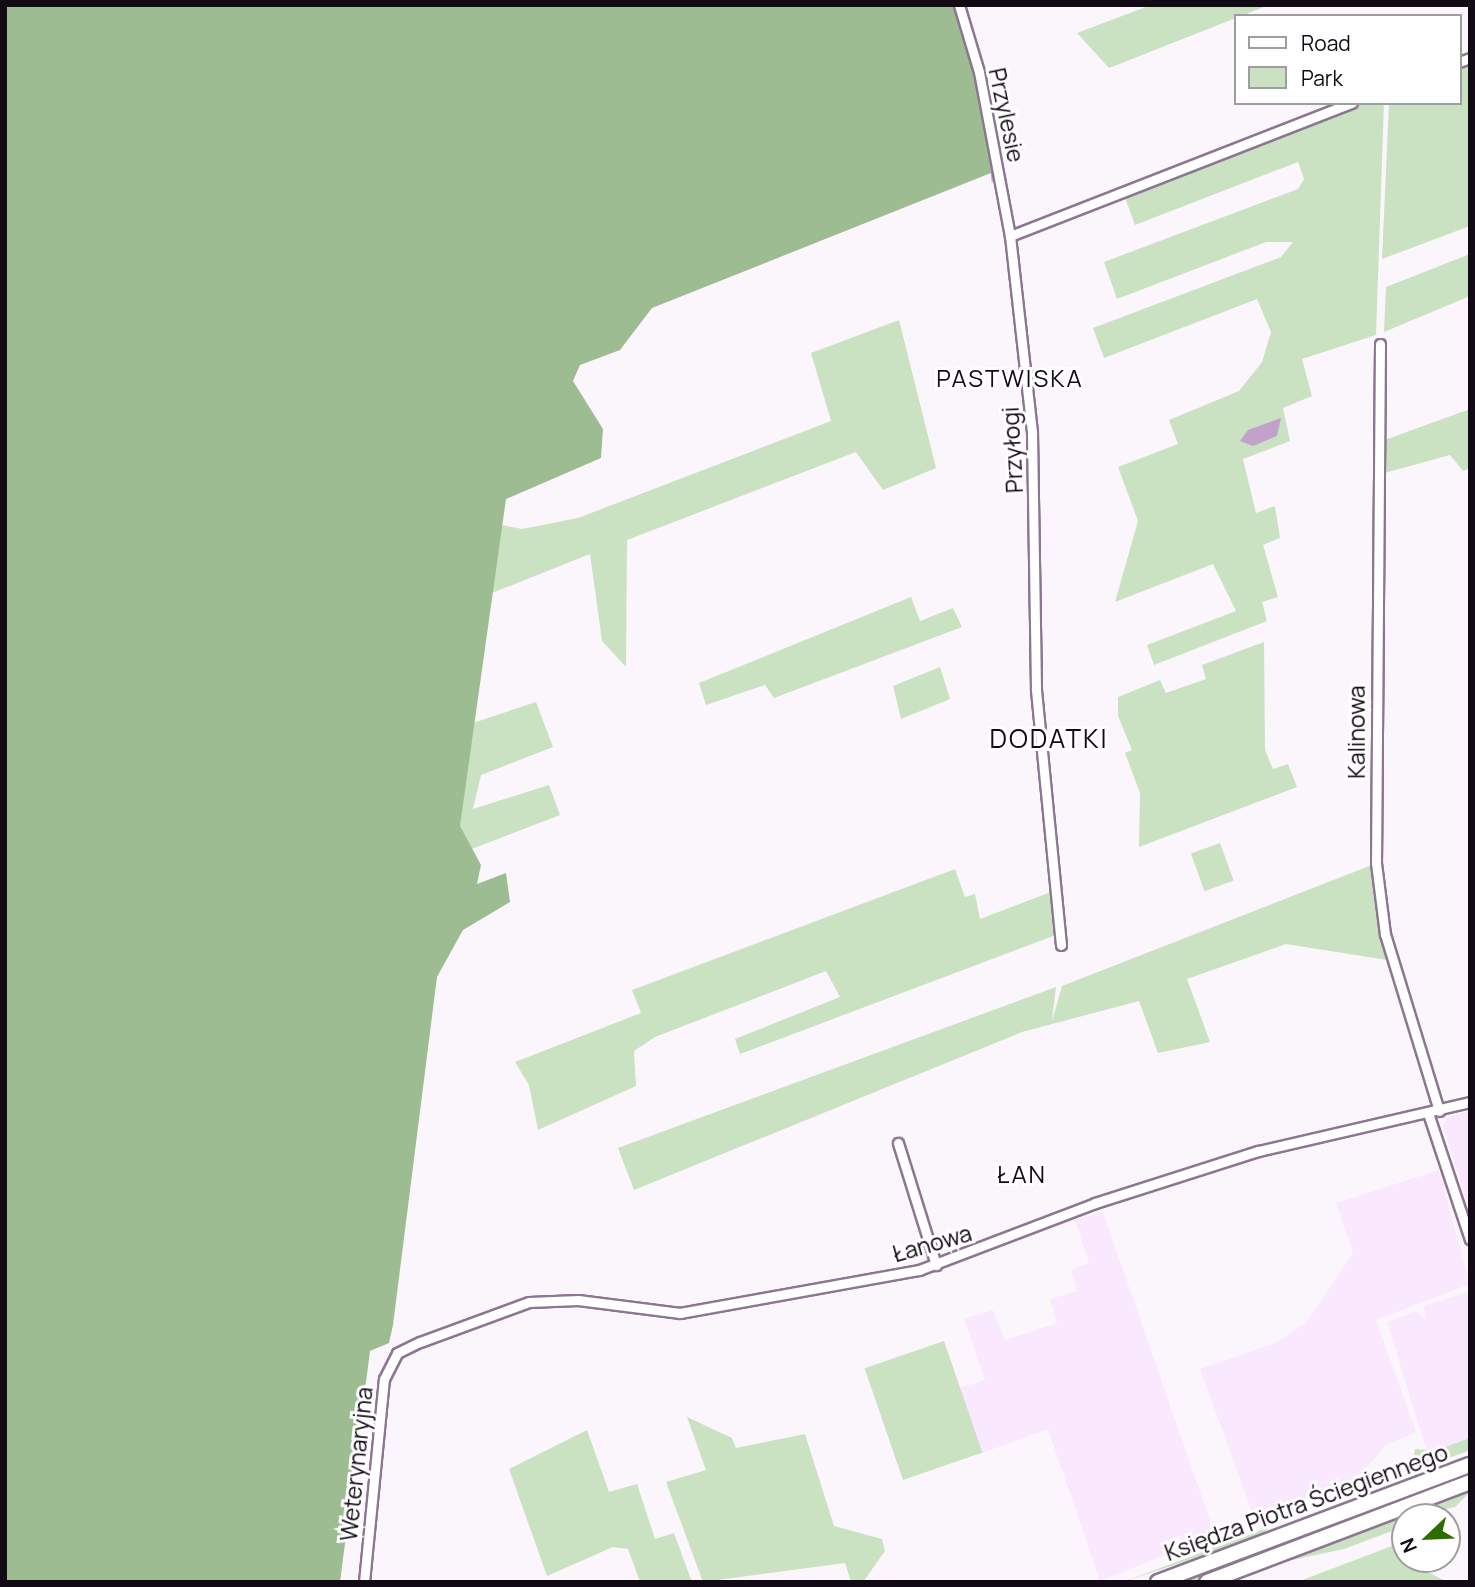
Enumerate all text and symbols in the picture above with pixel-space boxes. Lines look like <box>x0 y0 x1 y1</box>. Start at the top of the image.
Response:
legend <box>1234 14 1461 105</box>
text: Road <box>1301 29 1351 57</box>
text: Park <box>1301 64 1343 92</box>
street label: Przylesie <box>984 65 1030 165</box>
district label: PASTWISKA <box>937 364 1083 392</box>
street label: Przyłogi <box>996 406 1028 494</box>
street label: Kalinowa <box>1342 685 1370 779</box>
district label: DODATKI <box>990 723 1108 755</box>
district label: ŁAN <box>997 1160 1047 1188</box>
street label: Łanowa <box>889 1219 975 1267</box>
street label: Weterynaryjna <box>334 1386 378 1542</box>
street label: Księdza Piotra Ściegiennego <box>1161 1438 1451 1566</box>
north arrow <box>1391 1503 1461 1573</box>
text: N <box>1394 1534 1423 1557</box>

